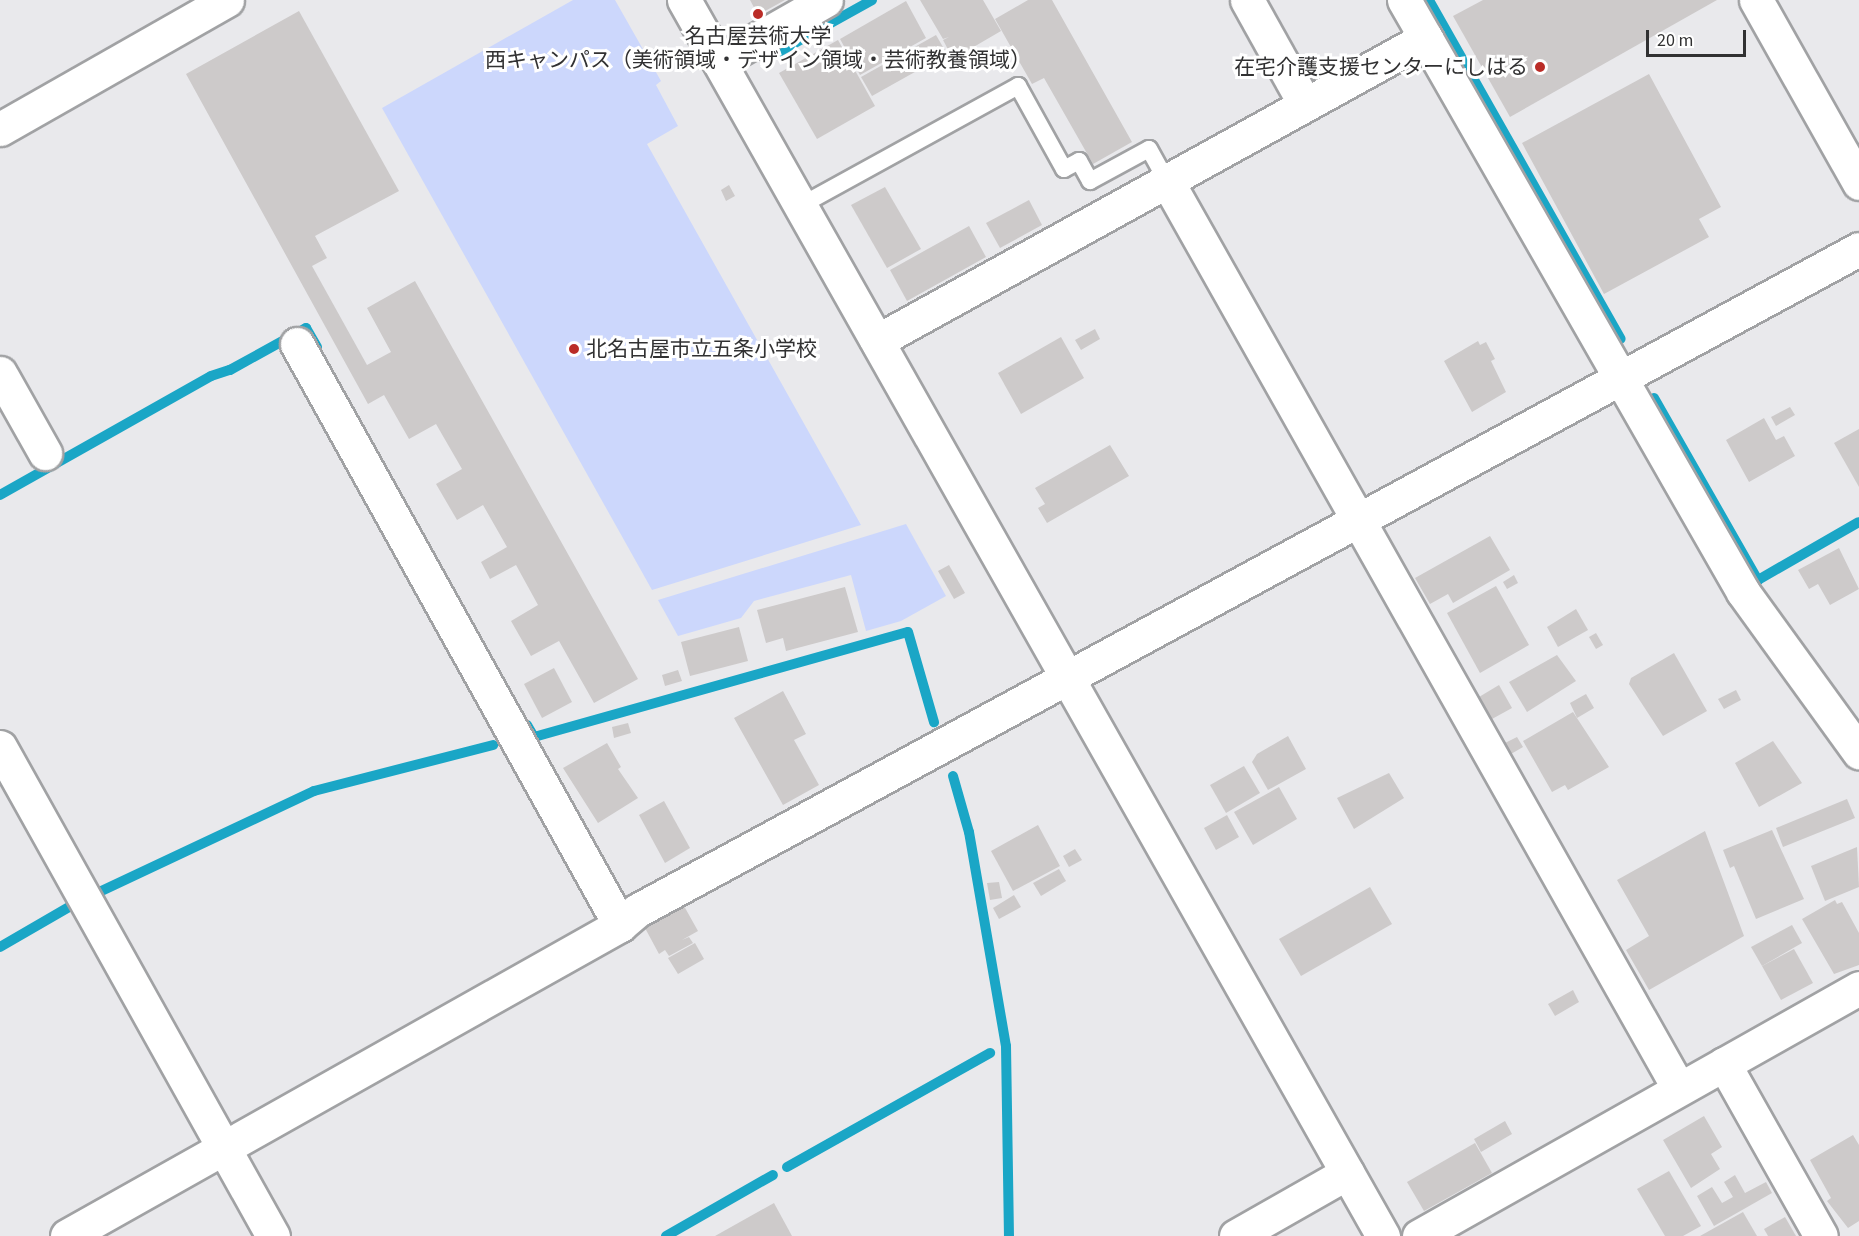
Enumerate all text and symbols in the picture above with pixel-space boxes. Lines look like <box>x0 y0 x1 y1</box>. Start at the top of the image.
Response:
marker: 名古屋芸術大学 西キャンパス（美術領域・デザイン領域・芸術教養領域） <box>751 7 765 21</box>
scale bar <box>1649 18 1750 56</box>
place label: 名古屋芸術大学 西キャンパス（美術領域・デザイン領域・芸術教養領域） <box>485 23 1031 73</box>
text: 20 m <box>1657 28 1693 53</box>
place label: 在宅介護支援センターにしはる <box>1234 54 1528 80</box>
marker: 在宅介護支援センターにしはる <box>1533 60 1547 74</box>
place label: 北名古屋市立五条小学校 <box>586 336 817 362</box>
marker: 北名古屋市立五条小学校 <box>567 342 581 356</box>

